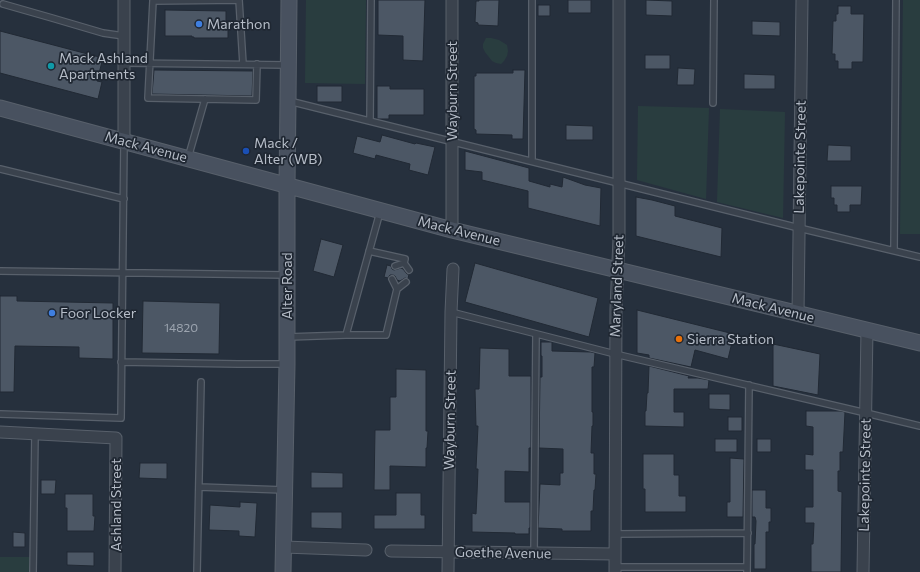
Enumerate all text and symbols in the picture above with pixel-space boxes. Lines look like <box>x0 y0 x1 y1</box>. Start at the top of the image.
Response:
place label: Marathon <box>207 16 271 32</box>
marker: Marathon <box>194 19 204 29</box>
street label: Wayburn Street <box>444 41 460 141</box>
place label: Mack Ashland Apartments <box>59 50 148 82</box>
marker: Mack Ashland Apartments <box>46 61 56 71</box>
street label: Lakepointe Street <box>791 100 809 214</box>
street label: Mack Avenue <box>103 128 189 166</box>
place label: Mack / Alter (WB) <box>254 135 322 168</box>
marker: Mack / Alter (WB) <box>241 146 251 156</box>
street label: Mack Avenue <box>416 213 502 249</box>
street label: Maryland Street <box>607 234 627 338</box>
street label: Alter Road <box>279 252 295 320</box>
street label: Mack Avenue <box>730 290 816 326</box>
place label: Foor Locker <box>60 305 136 321</box>
marker: Foor Locker <box>47 308 57 318</box>
house number: 14820 <box>164 321 198 335</box>
place label: Sierra Station <box>687 331 774 347</box>
marker: Sierra Station <box>674 334 684 344</box>
street label: Wayburn Street <box>441 370 459 470</box>
street label: Lakepointe Street <box>856 418 874 532</box>
street label: Ashland Street <box>108 458 124 552</box>
street label: Goethe Avenue <box>455 544 551 562</box>

